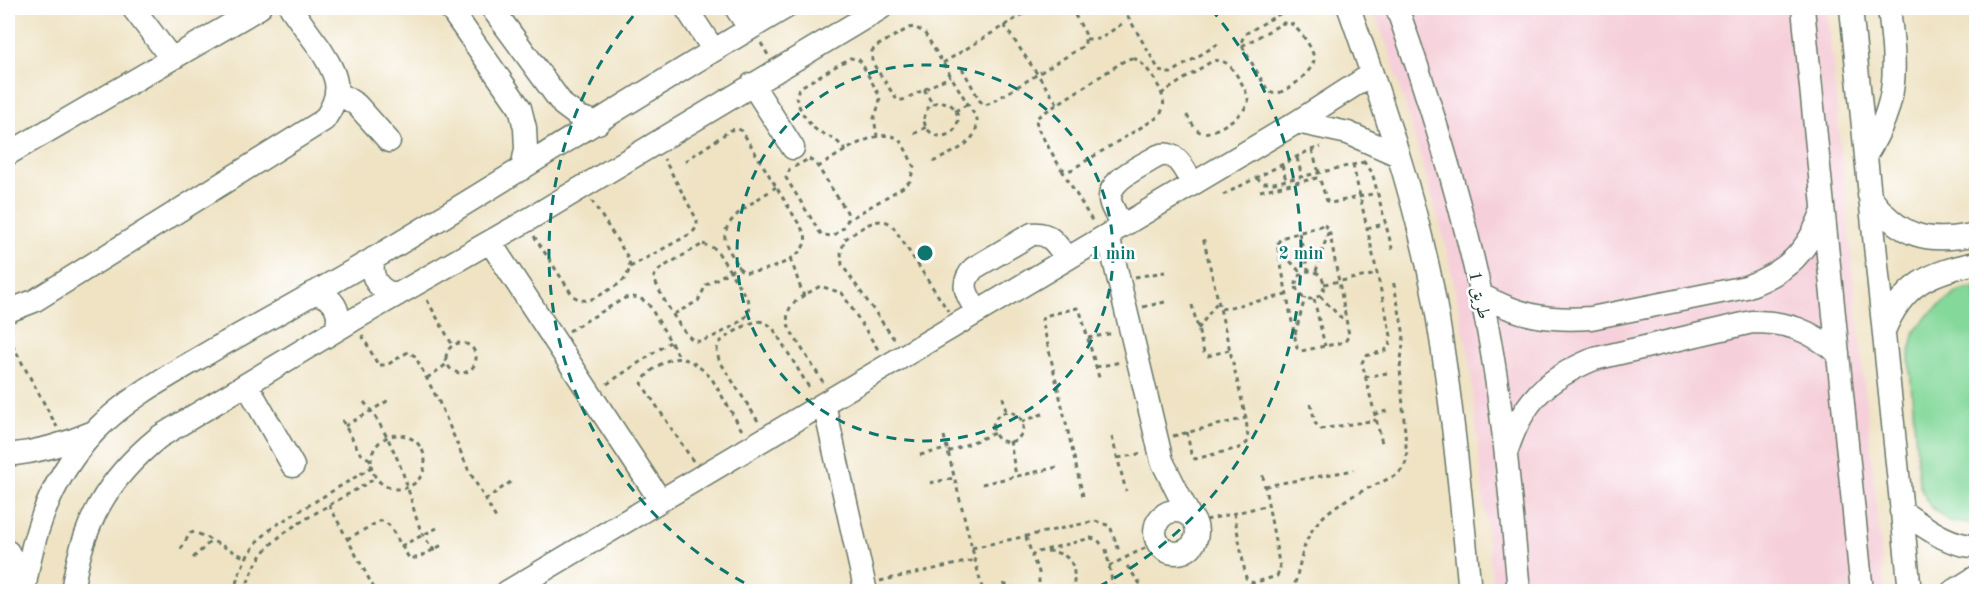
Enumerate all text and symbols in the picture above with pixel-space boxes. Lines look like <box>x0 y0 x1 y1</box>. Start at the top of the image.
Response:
centre of rings <box>915 243 935 263</box>
text: 1 min <box>1090 245 1136 263</box>
text: 2 min <box>1278 245 1324 263</box>
street label: طريق 1 <box>1463 270 1493 321</box>

